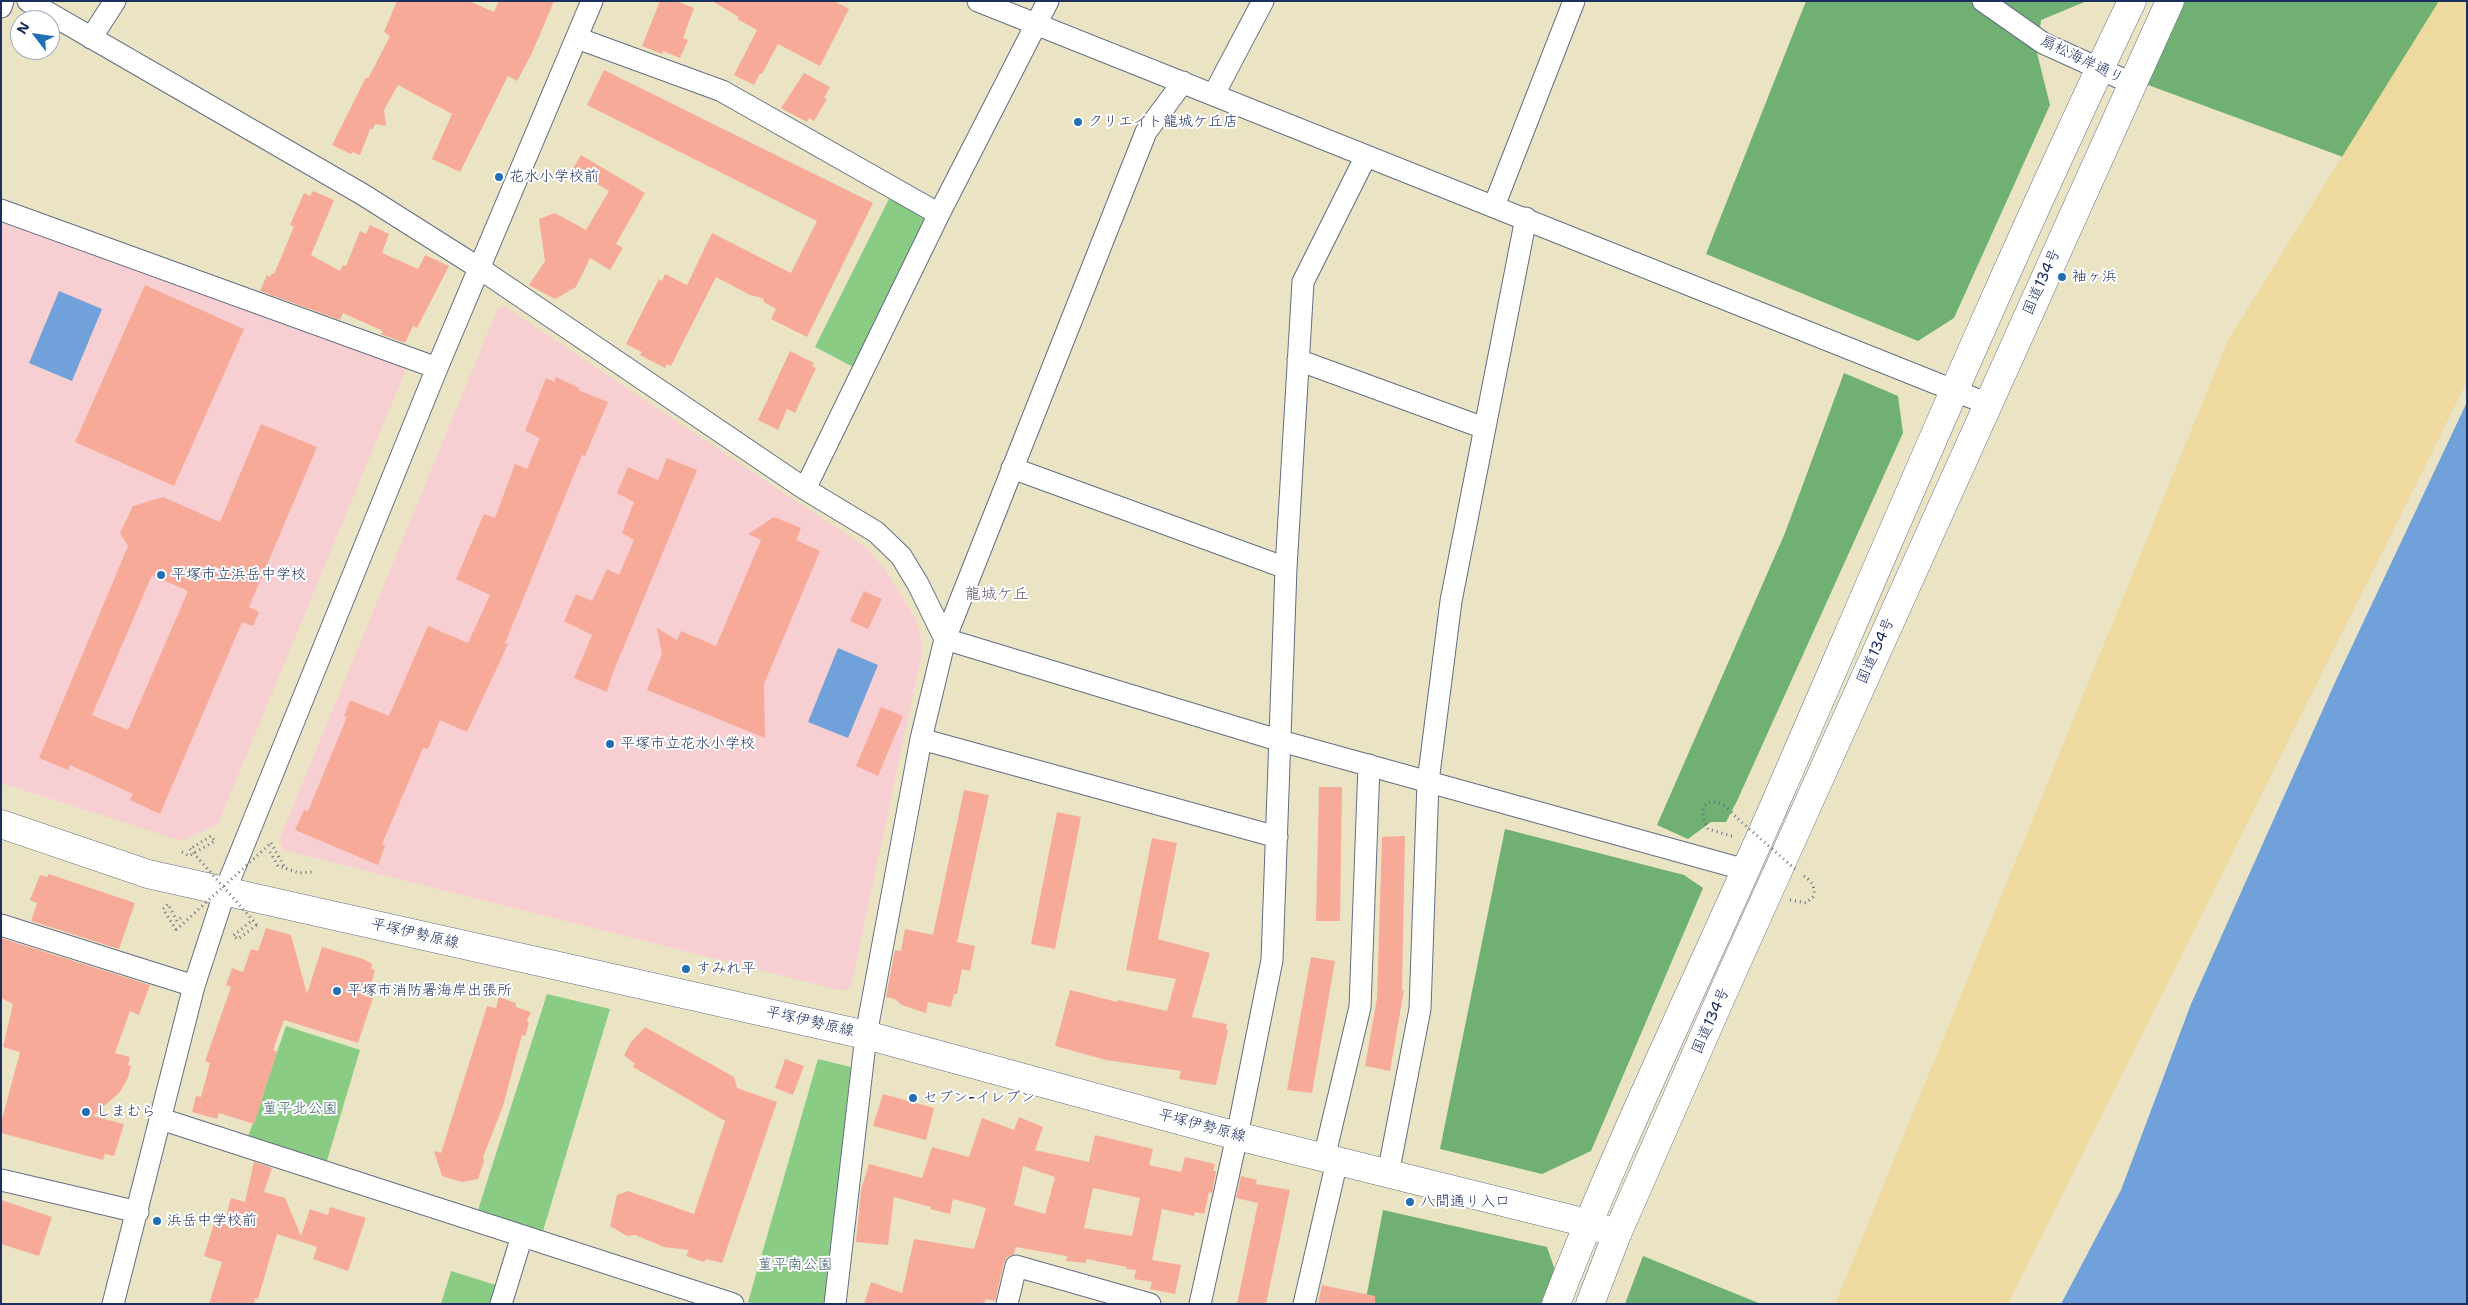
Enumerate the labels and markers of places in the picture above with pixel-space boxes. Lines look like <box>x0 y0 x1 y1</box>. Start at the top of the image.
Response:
place label: クリエイト龍城ケ丘店 <box>1088 113 1238 131</box>
marker: クリエイト龍城ケ丘店 <box>1072 116 1084 128</box>
place label: 花水小学校前 <box>509 168 599 186</box>
marker: 花水小学校前 <box>493 171 505 183</box>
place label: 袖ヶ浜 <box>2072 268 2117 286</box>
marker: 袖ヶ浜 <box>2056 271 2068 283</box>
place label: 平塚市立浜岳中学校 <box>171 566 306 584</box>
marker: 平塚市立浜岳中学校 <box>155 569 167 581</box>
place label: 平塚市立花水小学校 <box>620 735 755 753</box>
marker: 平塚市立花水小学校 <box>604 738 616 750</box>
place label: すみれ平 <box>696 960 756 978</box>
marker: すみれ平 <box>680 963 692 975</box>
place label: 平塚市消防署海岸出張所 <box>347 982 512 1000</box>
marker: 平塚市消防署海岸出張所 <box>331 985 343 997</box>
place label: セブン-イレブン <box>923 1089 1035 1107</box>
marker: セブン-イレブン <box>907 1092 919 1104</box>
place label: しまむら <box>96 1103 156 1121</box>
marker: しまむら <box>80 1106 92 1118</box>
place label: 八間通り入口 <box>1420 1193 1510 1211</box>
marker: 八間通り入口 <box>1404 1196 1416 1208</box>
place label: 浜岳中学校前 <box>167 1212 257 1230</box>
marker: 浜岳中学校前 <box>151 1215 163 1227</box>

